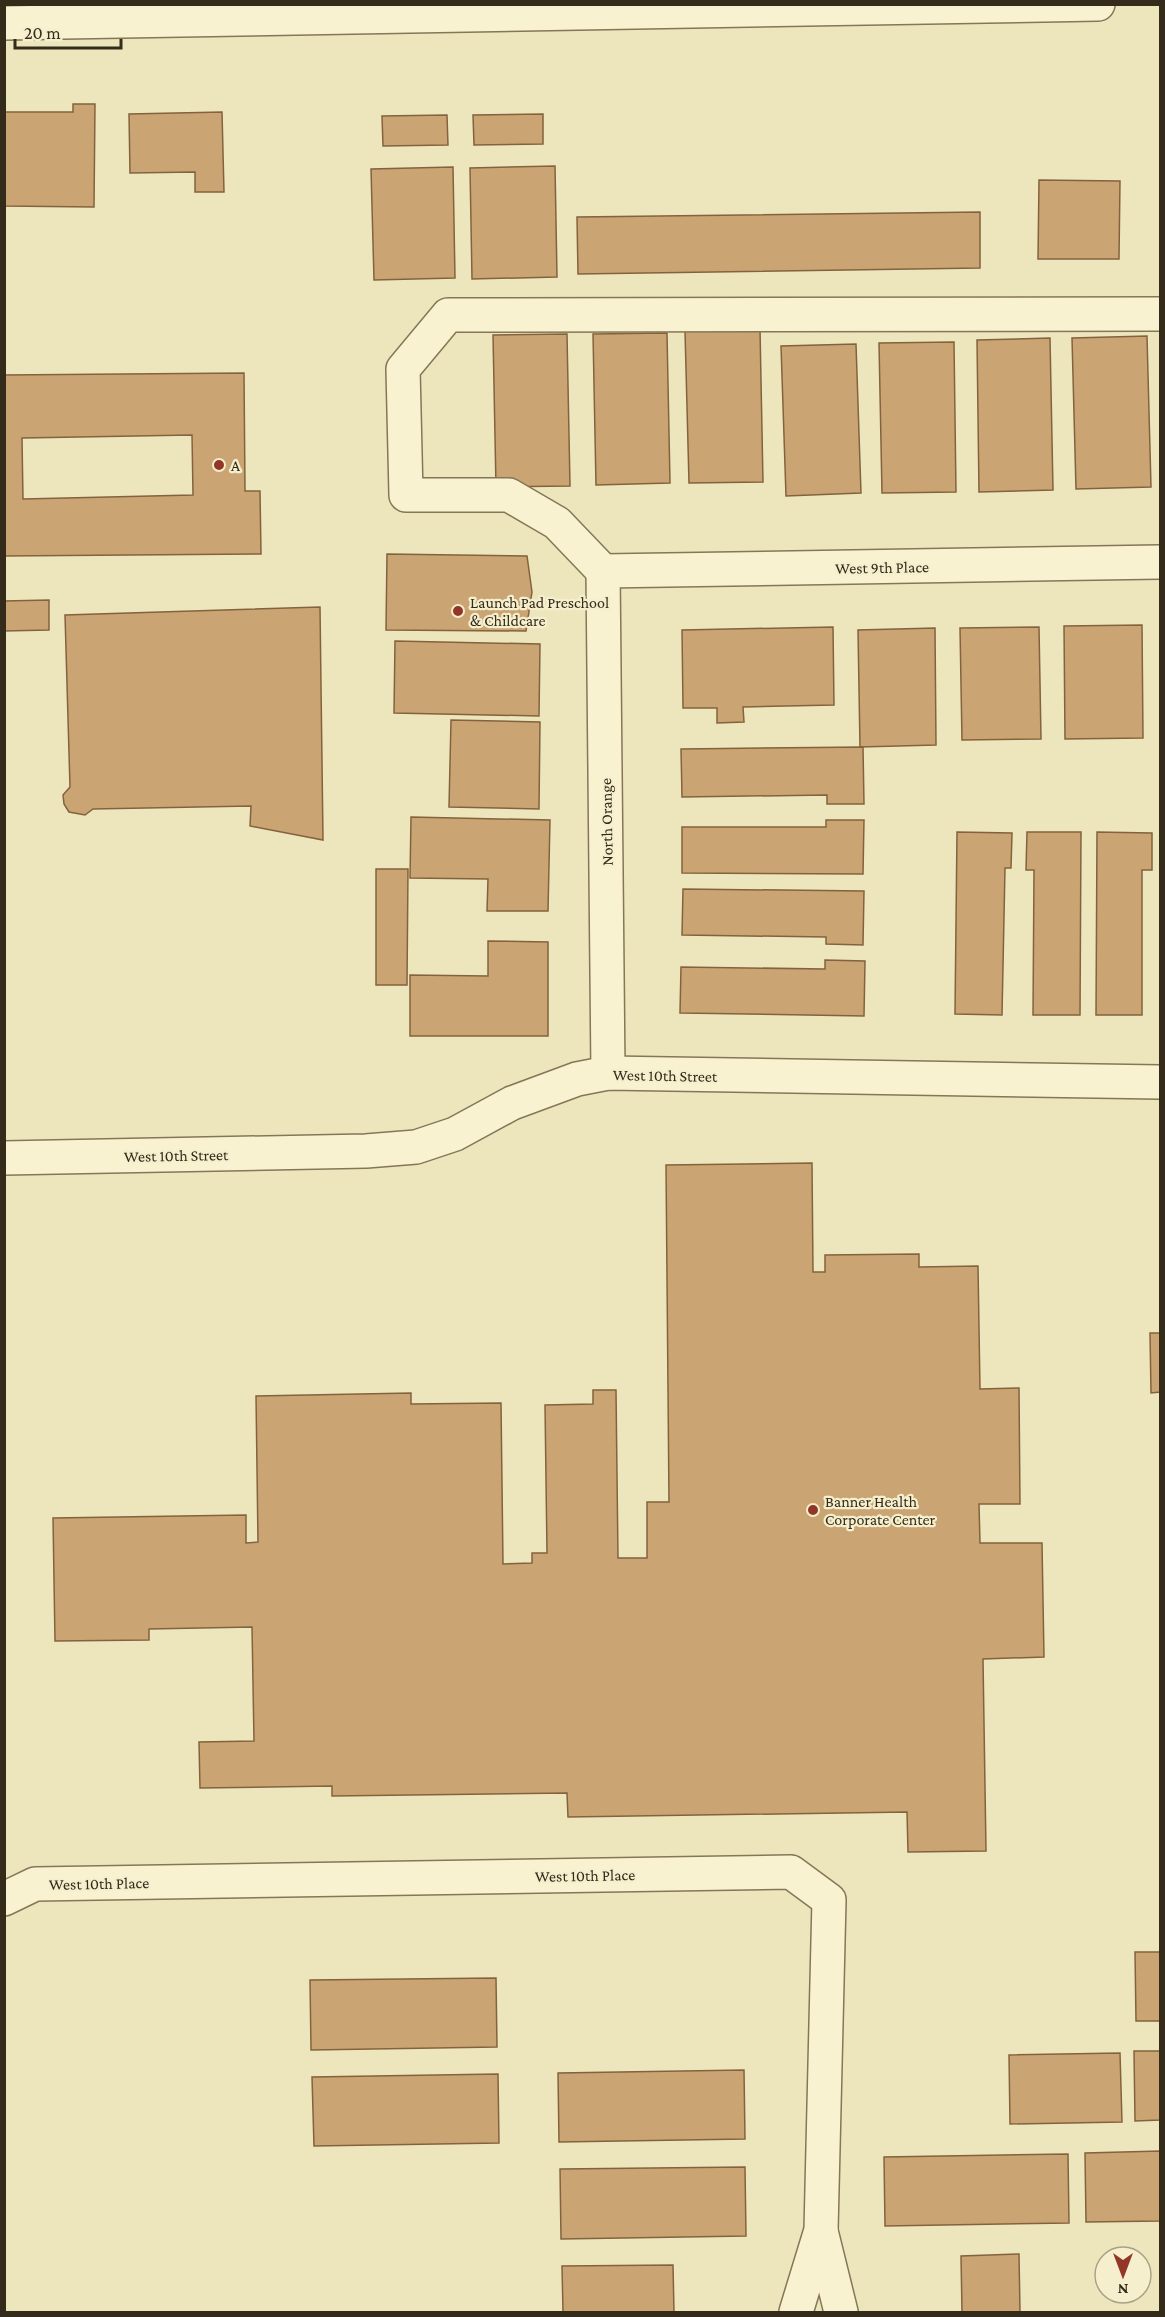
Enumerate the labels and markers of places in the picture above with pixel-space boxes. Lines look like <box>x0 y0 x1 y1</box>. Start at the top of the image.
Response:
place label: A <box>231 457 241 474</box>
marker: A <box>212 458 226 472</box>
place label: Launch Pad Preschool & Childcare <box>470 594 609 629</box>
marker: Launch Pad Preschool & Childcare <box>451 604 465 618</box>
place label: Banner Health Corporate Center <box>825 1493 936 1529</box>
marker: Banner Health Corporate Center <box>806 1503 820 1517</box>

